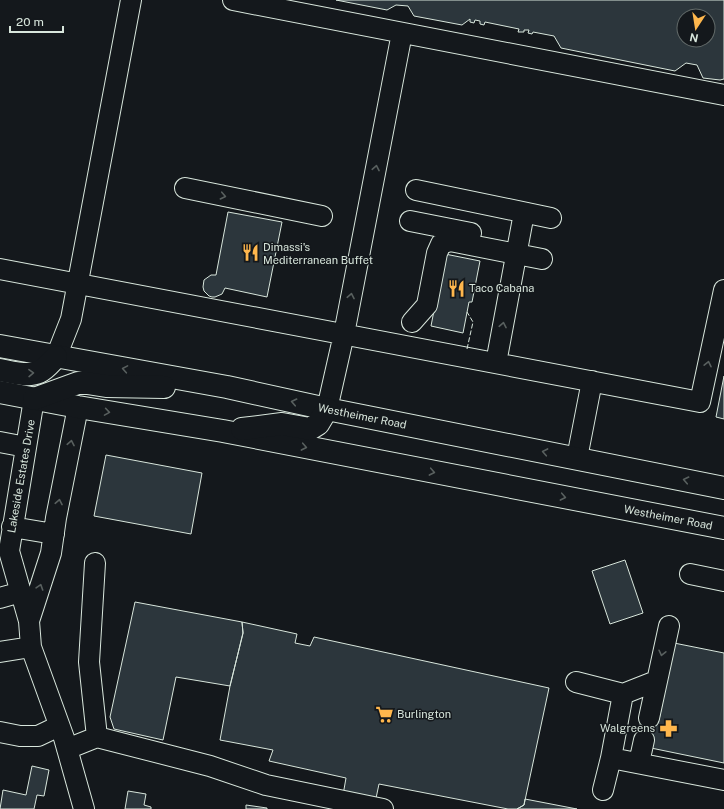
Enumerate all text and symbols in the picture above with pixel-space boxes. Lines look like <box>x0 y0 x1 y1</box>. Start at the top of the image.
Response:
scale bar <box>10 8 63 34</box>
north arrow <box>676 8 716 48</box>
text: 20 m <box>16 15 44 29</box>
text: N <box>688 31 699 45</box>
one-way arrow <box>371 165 380 172</box>
one-way arrow <box>220 191 226 199</box>
place label: Dimassi's Mediterranean Buffet <box>263 241 373 266</box>
restaurant icon: Dimassi's Mediterranean Buffet <box>240 243 260 263</box>
restaurant icon: Taco Cabana <box>446 278 466 298</box>
place label: Taco Cabana <box>469 282 534 294</box>
one-way arrow <box>346 293 355 299</box>
one-way arrow <box>498 322 507 328</box>
one-way arrow <box>703 361 711 367</box>
one-way arrow <box>122 365 128 374</box>
one-way arrow <box>28 369 34 377</box>
one-way arrow <box>290 398 297 406</box>
street label: Westheimer Road <box>317 401 408 431</box>
one-way arrow <box>104 407 110 416</box>
street label: Lakeside Estates Drive <box>5 418 37 534</box>
one-way arrow <box>66 440 74 446</box>
one-way arrow <box>301 442 307 451</box>
one-way arrow <box>542 448 548 456</box>
one-way arrow <box>428 467 435 475</box>
one-way arrow <box>683 477 689 485</box>
one-way arrow <box>560 492 566 501</box>
one-way arrow <box>55 499 63 506</box>
street label: Westheimer Road <box>623 503 714 532</box>
one-way arrow <box>35 584 44 591</box>
one-way arrow <box>659 650 667 656</box>
supermarket icon: Burlington <box>374 704 394 724</box>
place label: Burlington <box>397 708 451 720</box>
pharmacy icon: Walgreens <box>658 718 678 738</box>
place label: Walgreens <box>600 722 655 734</box>

